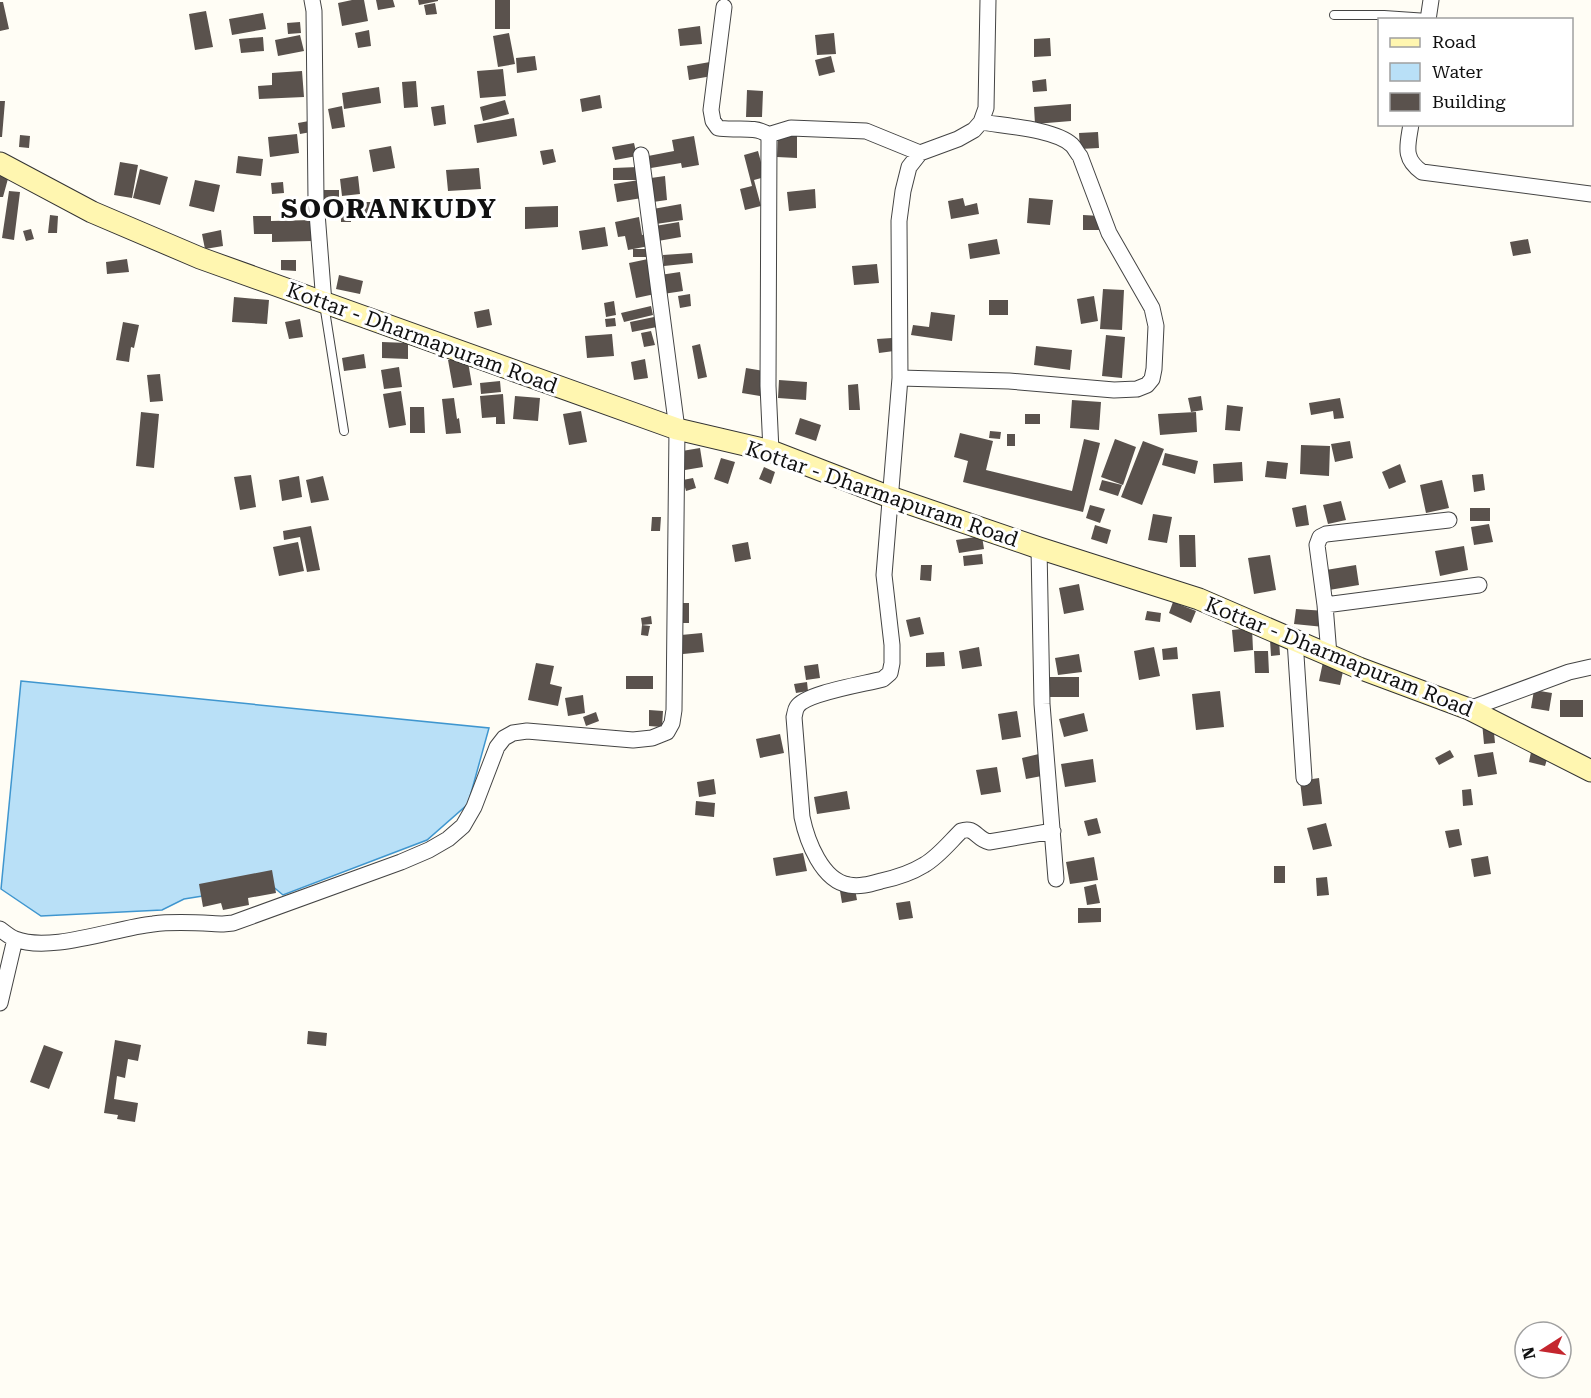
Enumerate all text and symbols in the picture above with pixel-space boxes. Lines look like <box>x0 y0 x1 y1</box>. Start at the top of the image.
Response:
legend <box>1378 18 1573 126</box>
text: Road <box>1432 31 1477 52</box>
text: Water <box>1432 61 1483 82</box>
text: Building <box>1432 91 1506 112</box>
district label: SOORANKUDY <box>281 193 497 225</box>
street label: Kottar - Dharmapuram Road <box>283 278 561 398</box>
street label: Kottar - Dharmapuram Road <box>743 436 1022 552</box>
street label: Kottar - Dharmapuram Road <box>1202 592 1477 722</box>
north arrow <box>1513 1320 1573 1380</box>
text: N <box>1518 1345 1539 1361</box>

